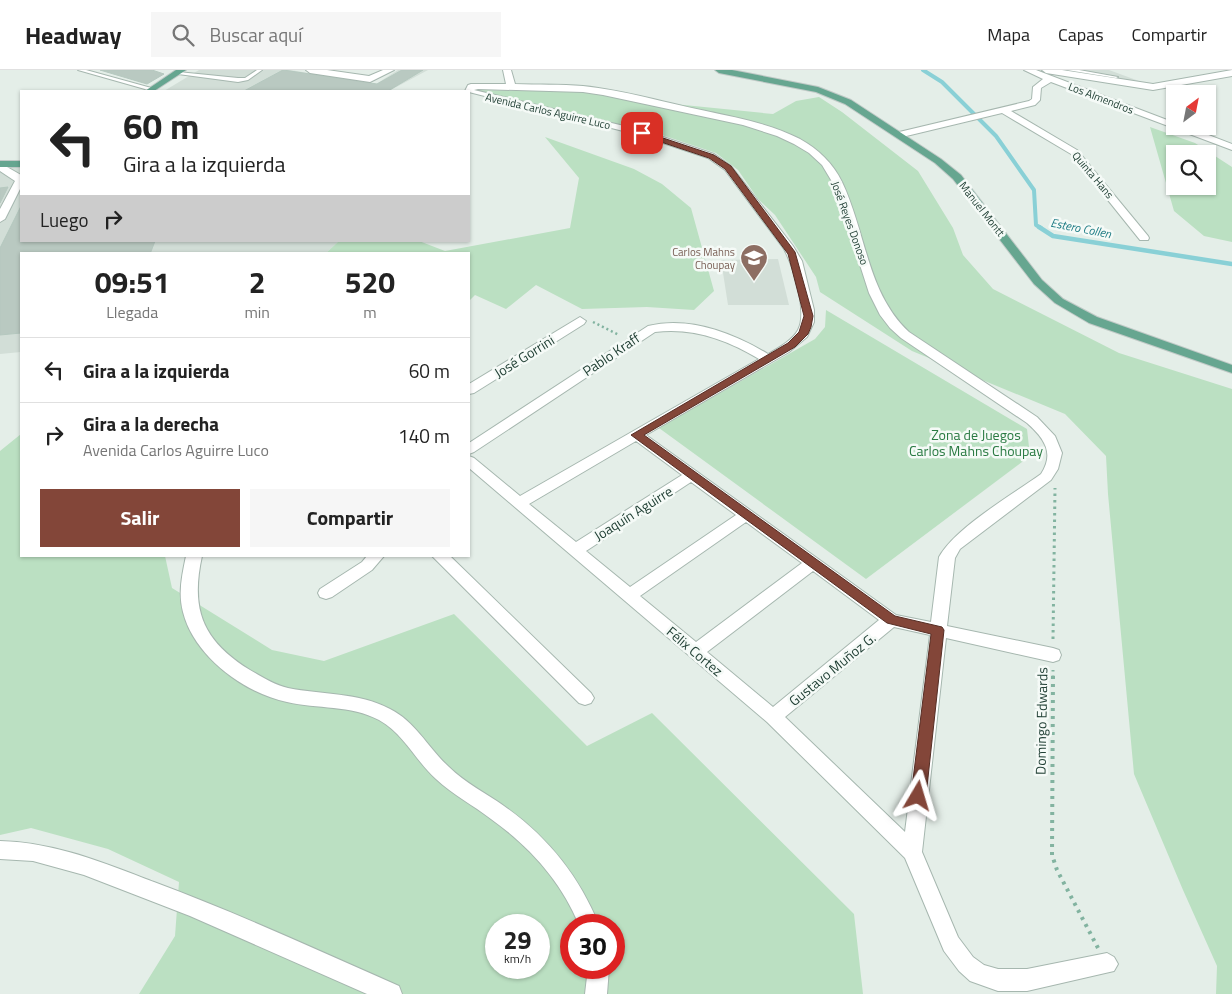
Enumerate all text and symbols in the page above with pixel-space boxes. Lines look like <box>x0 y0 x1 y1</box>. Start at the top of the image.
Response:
search box <box>151 12 501 57</box>
text: Headway <box>25 17 121 53</box>
text: Buscar aquí <box>209 20 302 49</box>
icon: search <box>169 21 197 49</box>
text: Mapa <box>987 21 1030 48</box>
text: Capas <box>1058 21 1104 48</box>
text: Compartir <box>1132 21 1207 48</box>
street label: Los Almendros <box>1066 78 1136 118</box>
north arrow <box>1166 85 1216 135</box>
map controls <box>1166 85 1216 195</box>
street label: Avenida Carlos Aguirre Luco <box>484 89 612 133</box>
text: 60 m <box>123 99 199 153</box>
icon: left <box>40 110 105 175</box>
pin <box>621 112 663 154</box>
icon: arrive <box>628 119 656 147</box>
button: search <box>1166 145 1216 195</box>
text: Gira a la izquierda <box>123 147 286 181</box>
street label: Quinta Hans <box>1069 148 1117 202</box>
street label: Manuel Montt <box>955 178 1009 240</box>
street label: José Reyes Donoso <box>827 179 873 267</box>
text: Luego <box>40 205 89 234</box>
icon: right <box>99 205 127 233</box>
water label: Estero Collen <box>1049 213 1114 243</box>
school or university icon: Carlos Mahns Choupay <box>739 243 769 282</box>
place label: Carlos Mahns Choupay <box>672 244 736 273</box>
text: 09:51 <box>95 259 170 305</box>
text: 2 <box>249 259 266 305</box>
text: 520 <box>345 259 395 305</box>
text: Llegada <box>106 300 158 324</box>
text: min <box>244 300 270 324</box>
text: m <box>363 300 377 324</box>
street label: Pablo Kraff <box>578 327 644 381</box>
street label: José Gorrini <box>490 329 558 383</box>
icon: left <box>40 356 68 384</box>
text: Gira a la izquierda <box>83 356 230 385</box>
text: 60 m <box>409 356 450 385</box>
text: Gira a la derecha <box>83 409 219 438</box>
icon: right <box>40 421 68 449</box>
text: 140 m <box>398 421 450 450</box>
park label: Zona de Juegos Carlos Mahns Choupay <box>909 424 1043 461</box>
text: Avenida Carlos Aguirre Luco <box>83 438 269 462</box>
street label: Joaquín Aguirre <box>590 480 676 546</box>
button: Salir <box>40 489 240 547</box>
button: Compartir <box>250 489 450 547</box>
street label: Félix Cortez <box>662 621 728 681</box>
street label: Gustavo Muñoz G. <box>784 627 880 711</box>
street label: Domingo Edwards <box>1030 667 1052 775</box>
position arrow <box>891 769 943 821</box>
speed limit sign: 30 <box>560 914 625 979</box>
text: 29 <box>503 921 532 959</box>
text: km/h <box>504 949 531 968</box>

